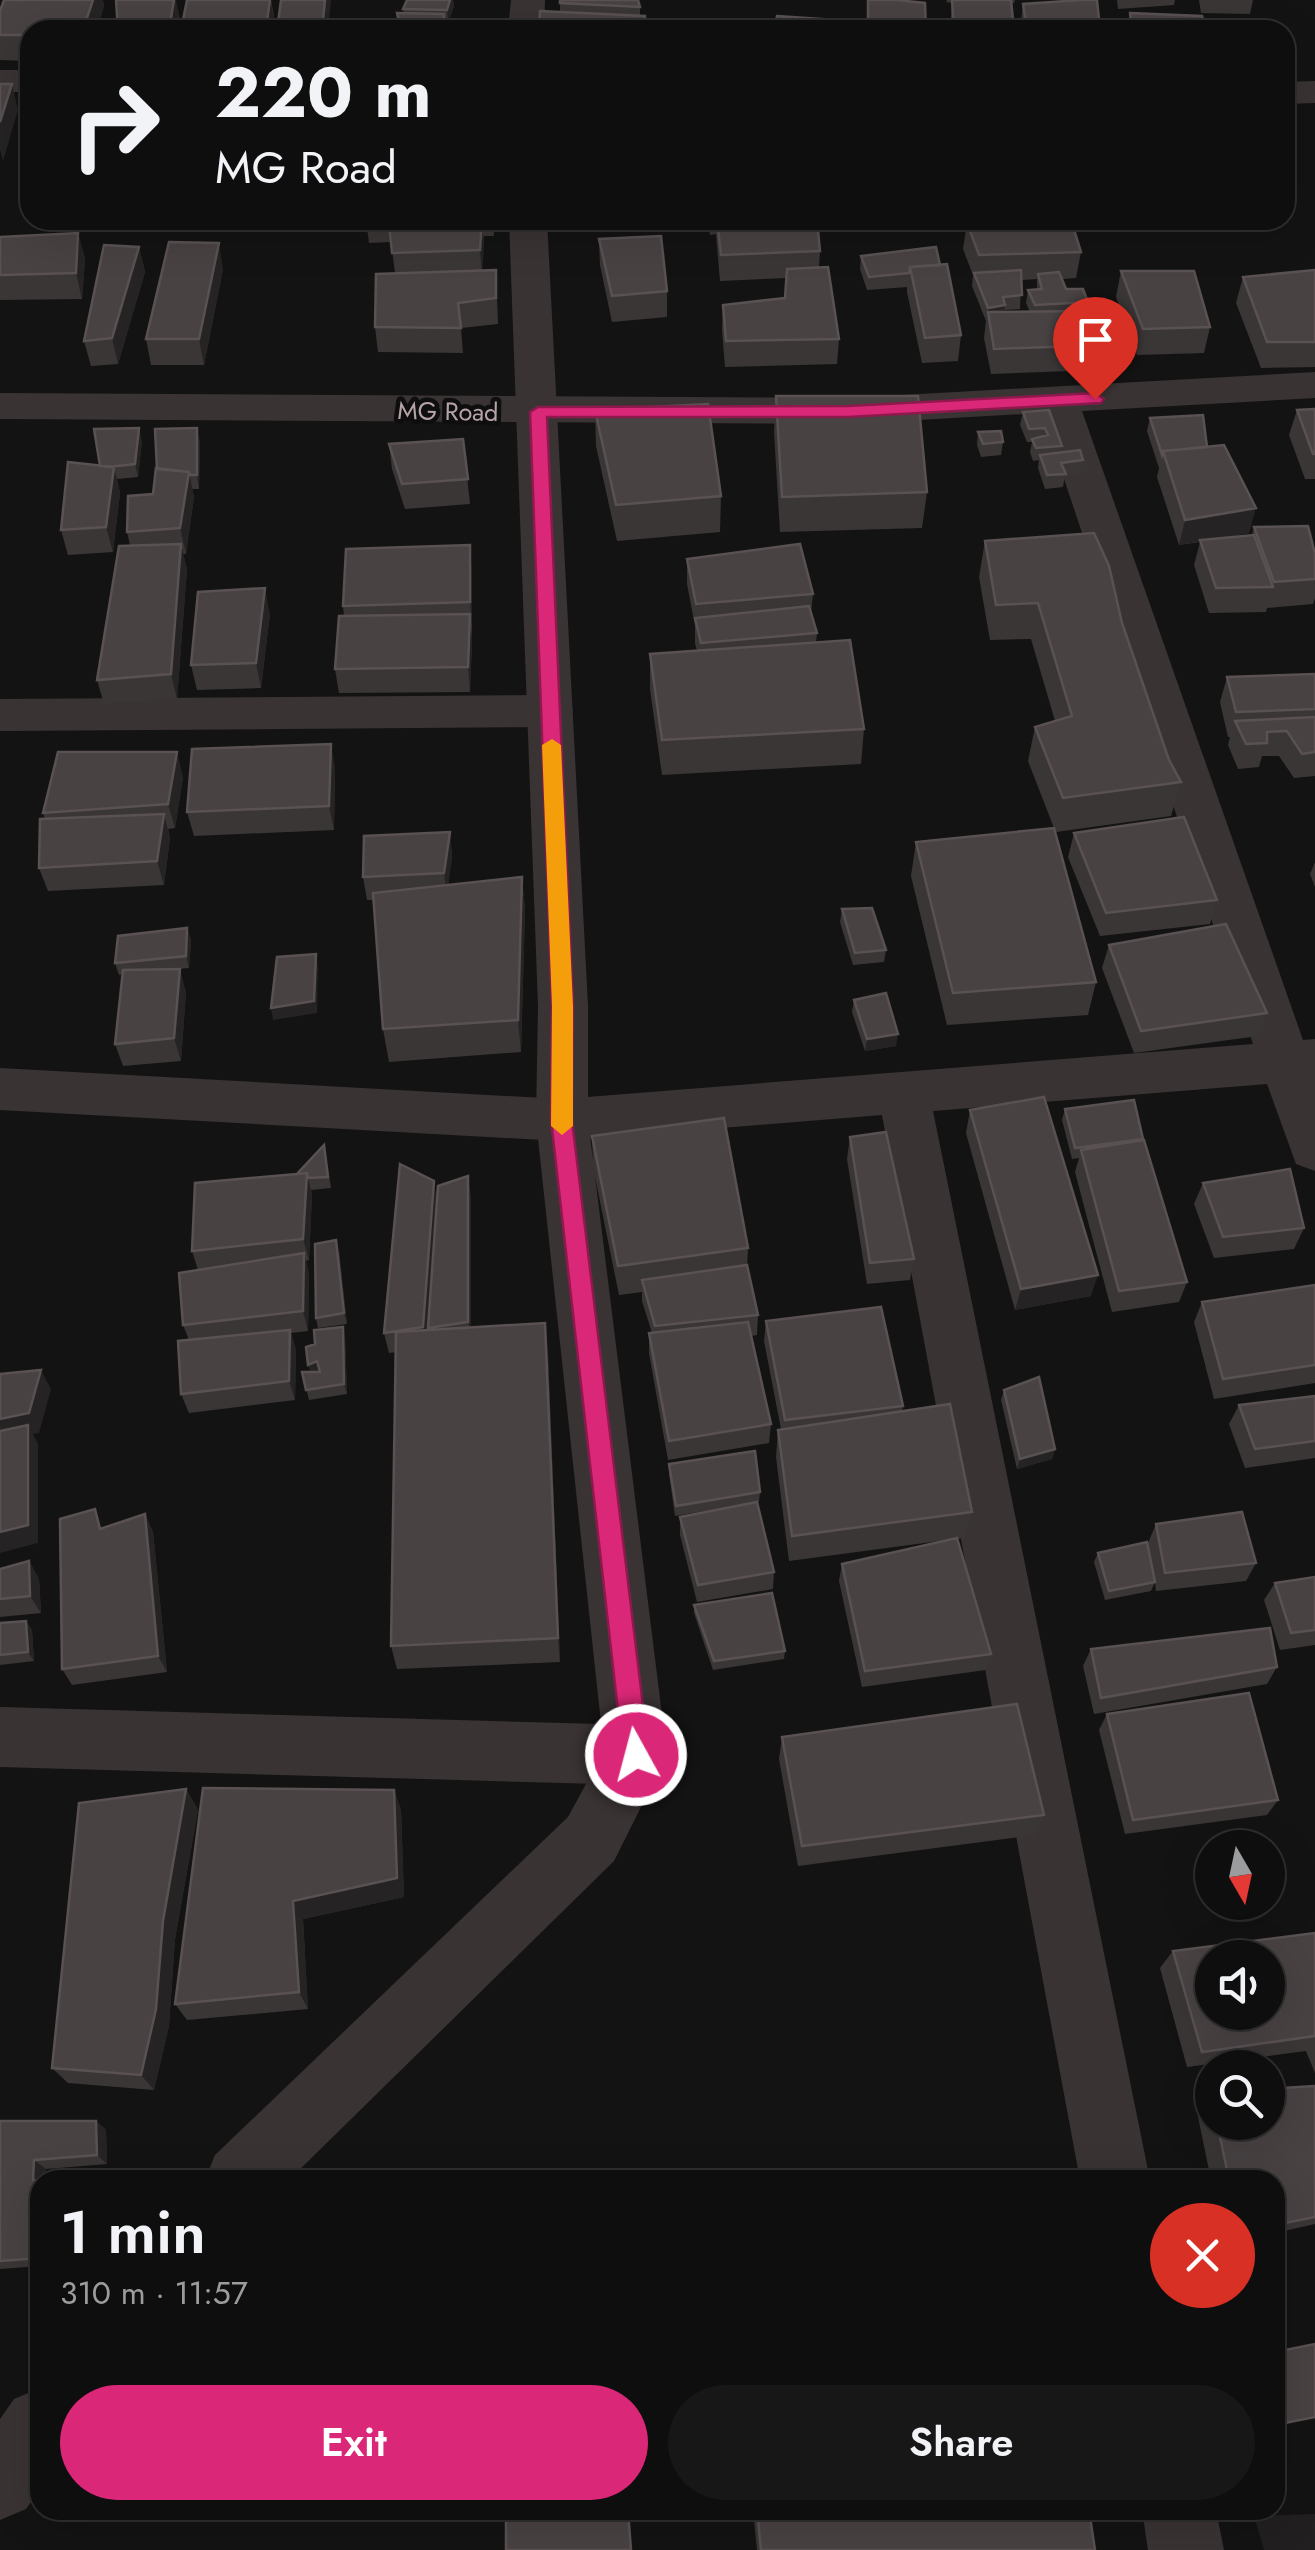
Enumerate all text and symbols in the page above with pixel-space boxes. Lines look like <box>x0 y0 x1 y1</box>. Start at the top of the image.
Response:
text: 220 m <box>215 42 432 143</box>
icon: right <box>50 60 180 190</box>
text: MG Road <box>215 135 397 200</box>
pin <box>1053 297 1138 400</box>
icon: arrive <box>1068 312 1123 367</box>
street label: MG Road <box>397 392 499 430</box>
position arrow <box>584 1703 688 1807</box>
north arrow <box>1195 1830 1285 1920</box>
map controls <box>1195 1830 1285 2140</box>
button: sound <box>1195 1940 1285 2030</box>
button: search <box>1195 2050 1285 2140</box>
text: 1 min <box>60 2189 206 2276</box>
button: close <box>1150 2203 1255 2308</box>
text: 310 m · 11:57 <box>60 2270 248 2316</box>
button: Exit <box>60 2385 648 2500</box>
button: Share <box>668 2385 1255 2500</box>

